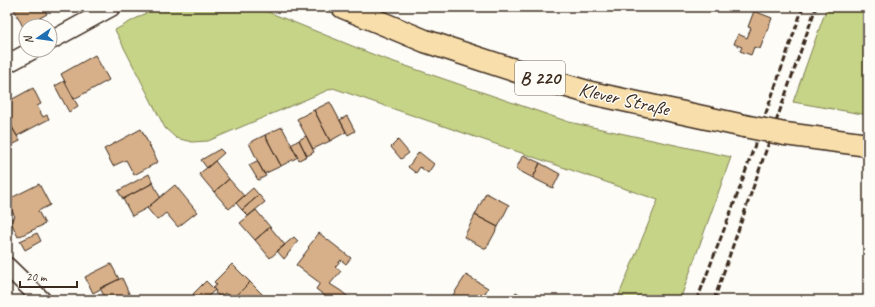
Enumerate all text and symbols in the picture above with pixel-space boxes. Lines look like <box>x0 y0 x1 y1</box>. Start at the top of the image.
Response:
north arrow <box>18 18 58 58</box>
text: N <box>20 33 36 45</box>
road number: B 220 <box>515 61 565 95</box>
street label: Klever Straße <box>576 76 673 122</box>
scale bar <box>20 263 77 289</box>
text: 20 m <box>26 269 48 285</box>

